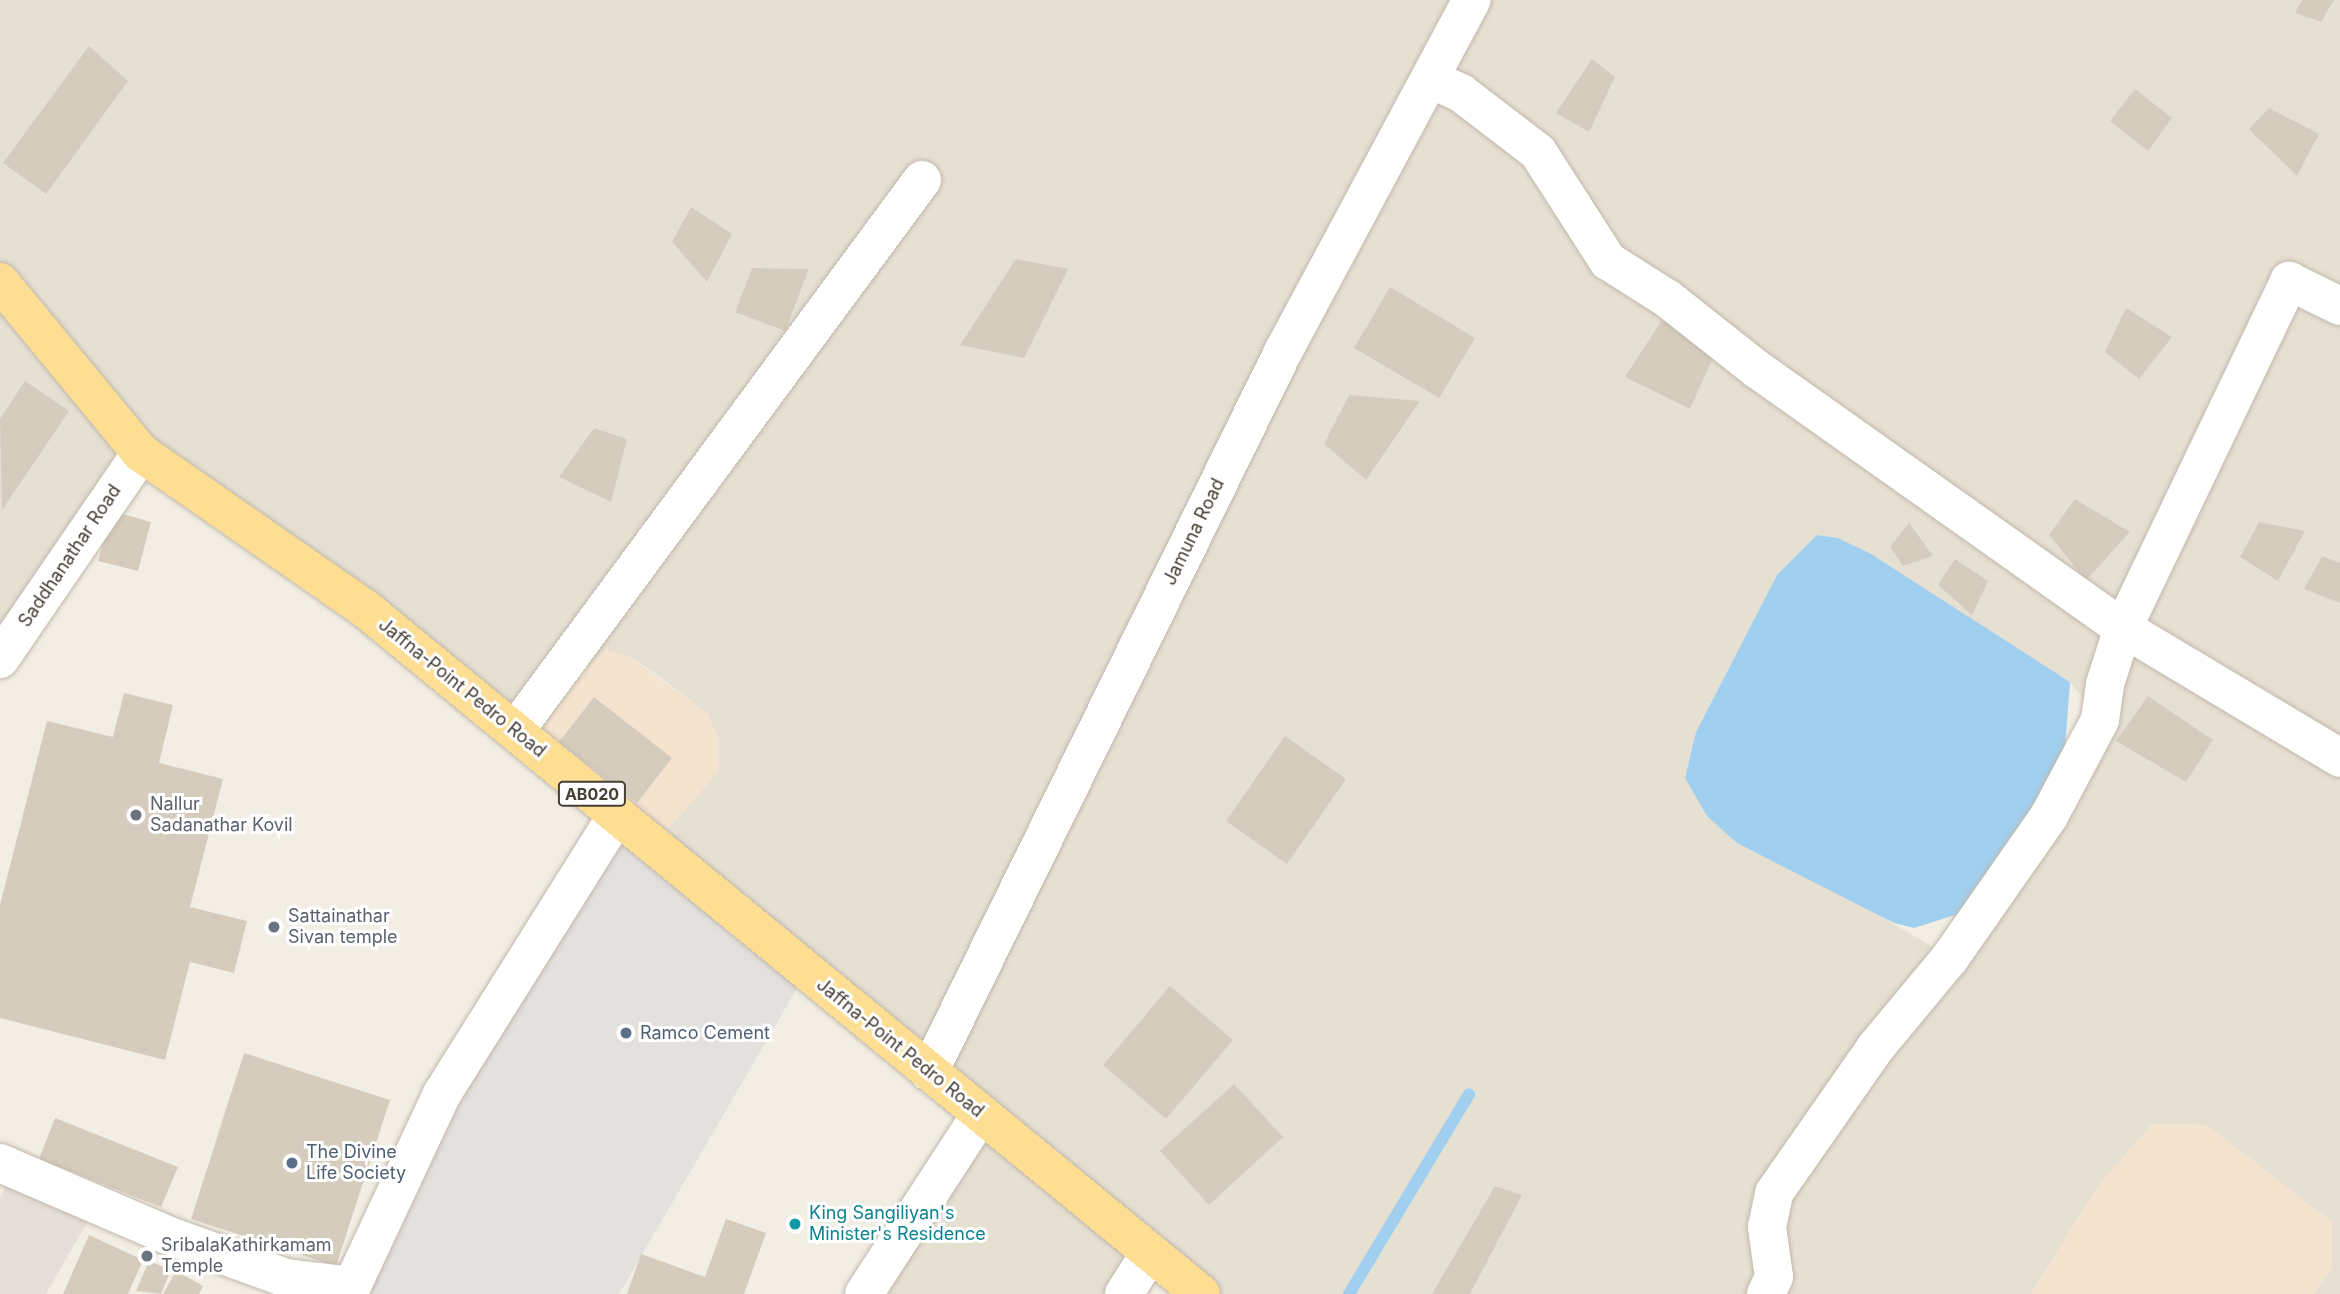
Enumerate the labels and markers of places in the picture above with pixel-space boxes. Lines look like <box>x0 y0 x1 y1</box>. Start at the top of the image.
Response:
place label: Nallur Sadanathar Kovil <box>150 794 293 836</box>
marker: Nallur Sadanathar Kovil <box>128 807 144 823</box>
place label: Sattainathar Sivan temple <box>288 906 398 948</box>
marker: Sattainathar Sivan temple <box>266 919 282 935</box>
place label: Ramco Cement <box>640 1022 770 1044</box>
marker: Ramco Cement <box>618 1025 634 1041</box>
place label: The Divine Life Society <box>306 1142 406 1184</box>
marker: The Divine Life Society <box>284 1155 300 1171</box>
place label: King Sangiliyan's Minister's Residence <box>809 1203 986 1246</box>
marker: King Sangiliyan's Minister's Residence <box>787 1216 803 1232</box>
place label: SribalaKathirkamam Temple <box>161 1235 332 1278</box>
marker: SribalaKathirkamam Temple <box>139 1248 155 1264</box>

